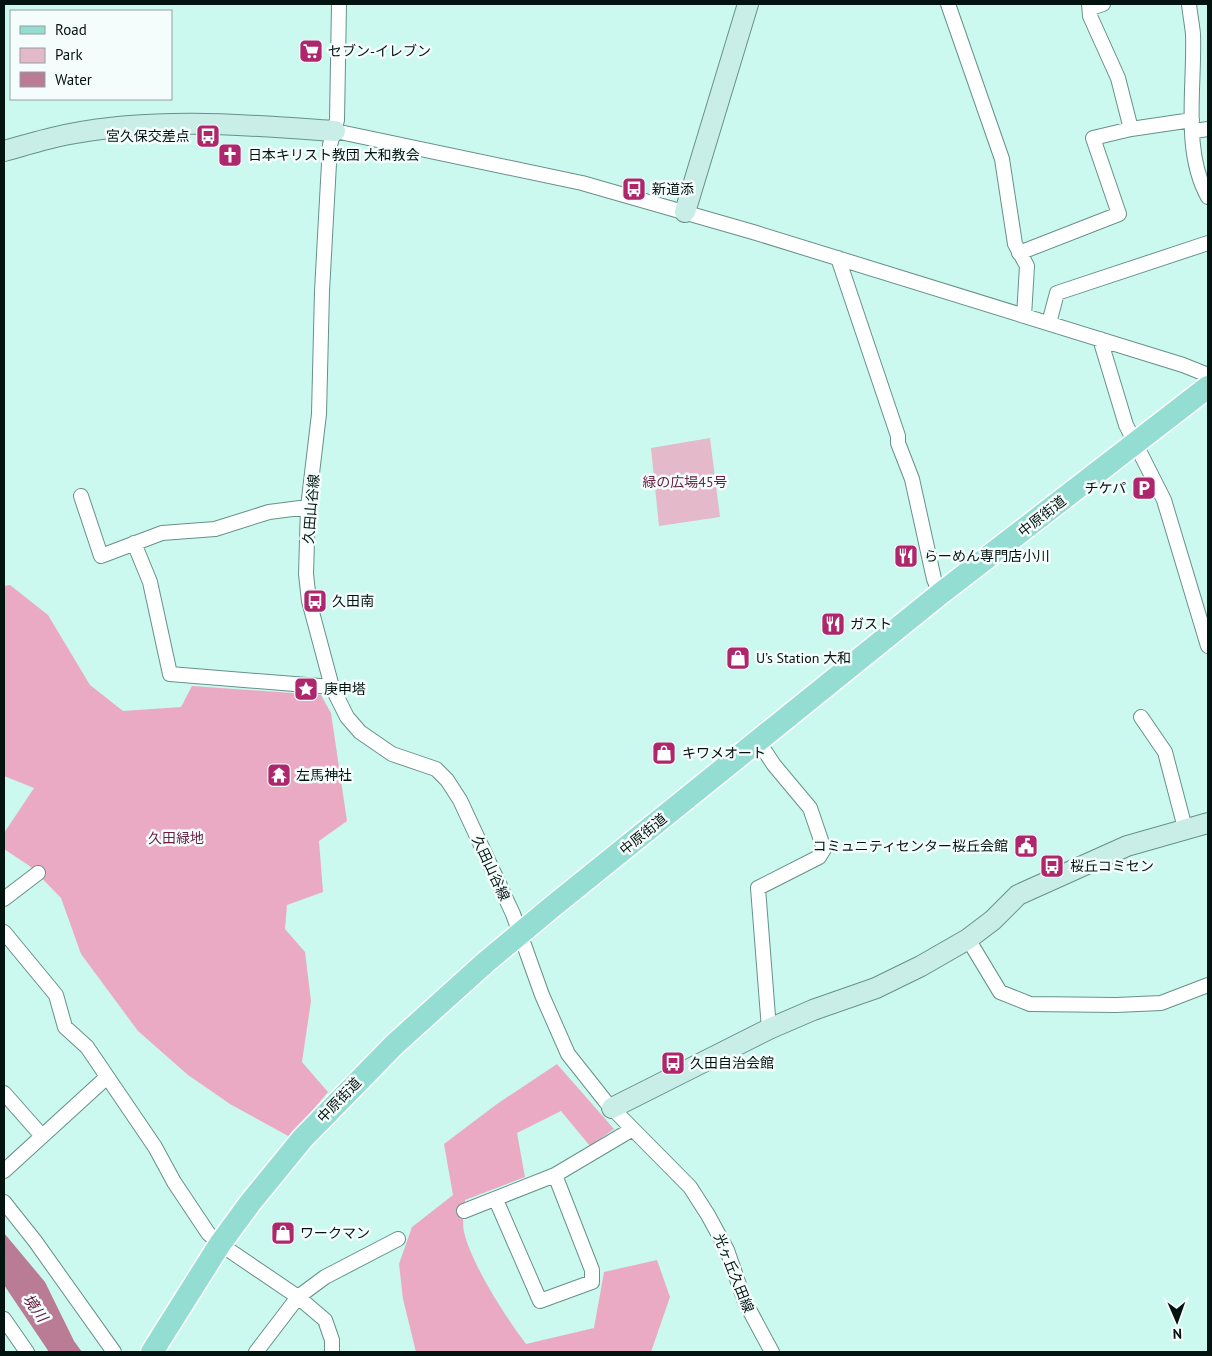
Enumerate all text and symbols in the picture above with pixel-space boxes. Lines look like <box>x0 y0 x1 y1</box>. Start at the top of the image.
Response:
legend <box>10 10 172 100</box>
text: Road <box>55 20 87 39</box>
supermarket icon: セブン-イレブン <box>298 38 324 64</box>
place label: セブン-イレブン <box>328 42 431 60</box>
text: Park <box>55 45 83 64</box>
text: Water <box>55 70 92 89</box>
bus stop icon: 宮久保交差点 <box>195 123 221 149</box>
place label: 宮久保交差点 <box>106 127 190 145</box>
church icon: 日本キリスト教団 大和教会 <box>217 142 243 168</box>
place label: 日本キリスト教団 大和教会 <box>248 146 420 164</box>
bus stop icon: 新道添 <box>621 176 647 202</box>
place label: 新道添 <box>652 180 694 198</box>
street label: 久田山谷線 <box>299 473 323 545</box>
park label: 緑の広場45号 <box>642 473 728 491</box>
parking icon: チケパ <box>1131 475 1157 501</box>
place label: チケパ <box>1085 479 1126 497</box>
street label: 中原街道 <box>1014 492 1070 540</box>
restaurant icon: らーめん専門店小川 <box>893 543 919 569</box>
place label: らーめん専門店小川 <box>924 547 1050 565</box>
bus stop icon: 久田南 <box>302 588 328 614</box>
place label: 久田南 <box>332 592 374 610</box>
restaurant icon: ガスト <box>820 611 846 637</box>
place label: ガスト <box>850 615 892 633</box>
shop icon: U’s Station 大和 <box>725 645 751 671</box>
place label: U’s Station 大和 <box>756 649 851 667</box>
place icon: 庚申塔 <box>293 676 319 702</box>
place label: 庚申塔 <box>324 680 366 698</box>
shop icon: キワメオート <box>651 740 677 766</box>
place label: キワメオート <box>682 744 766 762</box>
temple icon: 左馬神社 <box>266 762 292 788</box>
place label: 左馬神社 <box>296 766 352 784</box>
street label: 中原街道 <box>616 809 670 859</box>
park label: 久田緑地 <box>148 829 204 847</box>
street label: 久田山谷線 <box>468 832 514 904</box>
public building icon: コミュニティセンター桜丘会館 <box>1013 833 1039 859</box>
place label: コミュニティセンター桜丘会館 <box>813 837 1008 855</box>
bus stop icon: 桜丘コミセン <box>1039 853 1065 879</box>
place label: 桜丘コミセン <box>1070 857 1154 875</box>
bus stop icon: 久田自治会館 <box>660 1050 686 1076</box>
place label: 久田自治会館 <box>690 1054 774 1072</box>
street label: 中原街道 <box>313 1074 365 1126</box>
shop icon: ワークマン <box>270 1220 296 1246</box>
place label: ワークマン <box>300 1224 370 1242</box>
street label: 光ヶ丘久田線 <box>710 1231 758 1315</box>
water label: 境川 <box>19 1290 53 1327</box>
north arrow <box>1152 1296 1202 1346</box>
text: N <box>1173 1325 1182 1343</box>

